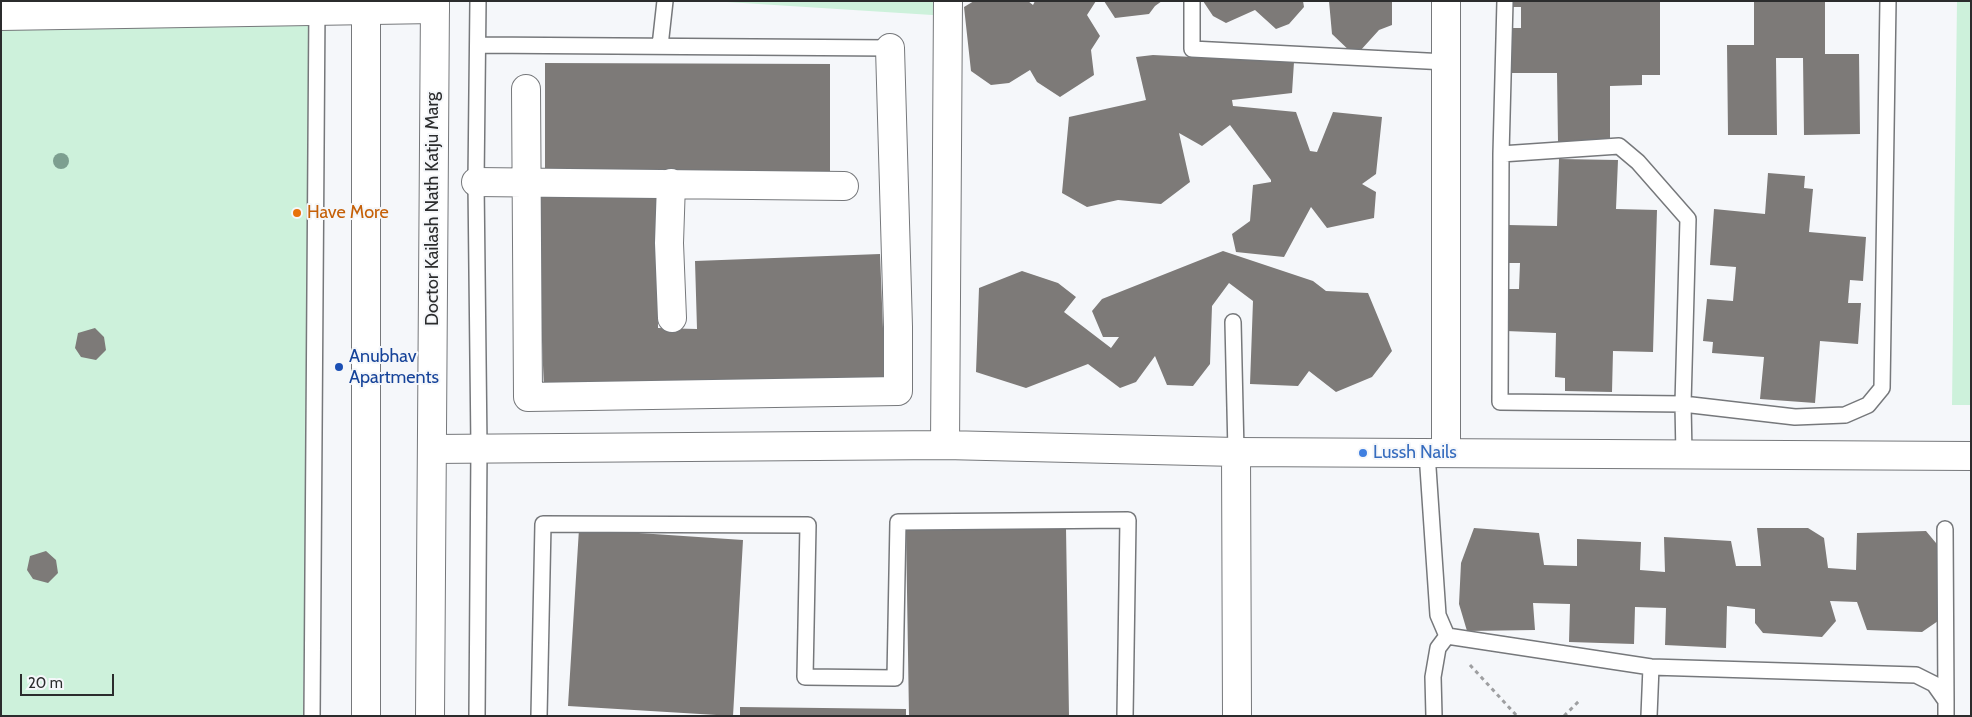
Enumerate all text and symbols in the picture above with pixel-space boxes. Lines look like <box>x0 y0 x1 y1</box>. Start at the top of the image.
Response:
street label: Doctor Kailash Nath Katju Marg <box>422 92 444 326</box>
place label: Have More <box>307 202 389 224</box>
marker: Have More <box>291 207 303 219</box>
place label: Anubhav Apartments <box>349 346 439 388</box>
marker: Anubhav Apartments <box>333 361 345 373</box>
place label: Lussh Nails <box>1373 442 1457 464</box>
marker: Lussh Nails <box>1357 447 1369 459</box>
scale bar <box>22 664 116 696</box>
text: 20 m <box>28 674 63 692</box>

